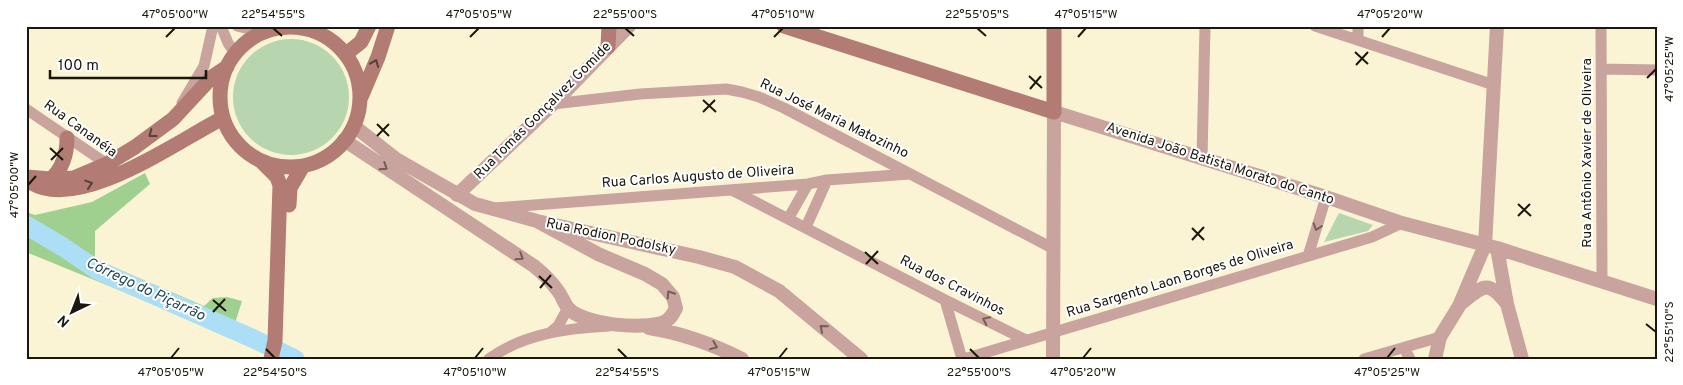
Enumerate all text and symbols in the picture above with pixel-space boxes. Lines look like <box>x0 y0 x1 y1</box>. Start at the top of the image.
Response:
text: 47°05'00"W <box>142 7 208 23</box>
text: 22°54'55"S <box>241 7 305 23</box>
text: 47°05'05"W <box>446 7 512 23</box>
text: 22°55'00"S <box>593 7 657 23</box>
text: 47°05'10"W <box>751 7 815 23</box>
text: 22°55'05"S <box>945 7 1009 23</box>
text: 47°05'15"W <box>1054 7 1118 23</box>
text: 47°05'20"W <box>1357 7 1423 23</box>
text: 47°05'25"W <box>1662 36 1678 102</box>
street label: Rua Tomás Gonçalvez Gomide <box>471 39 615 183</box>
scale bar <box>50 48 206 80</box>
text: 100 m <box>58 57 99 76</box>
street label: Rua Antônio Xavier de Oliveira <box>1579 58 1596 248</box>
one-way arrow <box>369 59 379 68</box>
street label: Rua José Maria Matozinho <box>757 76 911 163</box>
street label: Rua Cananéia <box>40 97 120 161</box>
street label: Avenida João Batista Morato do Canto <box>1104 119 1336 209</box>
one-way arrow <box>148 128 158 137</box>
text: 47°05'00"W <box>7 152 23 218</box>
one-way arrow <box>379 161 388 170</box>
street label: Rua Carlos Augusto de Oliveira <box>601 162 795 192</box>
one-way arrow <box>85 180 93 190</box>
street label: Rua Rodion Podolsky <box>544 215 678 259</box>
one-way arrow <box>1312 222 1322 230</box>
street label: Rua Sargento Laon Borges de Oliveira <box>1064 236 1296 322</box>
one-way arrow <box>514 251 524 260</box>
street label: Rua dos Cravinhos <box>897 252 1007 320</box>
water label: Córrego do Piçarrão <box>82 254 208 326</box>
north arrow <box>48 288 98 338</box>
one-way arrow <box>666 291 676 300</box>
text: 22°55'10"S <box>1662 301 1678 363</box>
text: N <box>55 311 74 330</box>
one-way arrow <box>982 316 991 326</box>
one-way arrow <box>820 325 829 333</box>
one-way arrow <box>709 339 718 350</box>
text: 47°05'05"W <box>138 365 204 381</box>
text: 22°54'50"S <box>243 365 307 381</box>
text: 47°05'10"W <box>443 365 507 381</box>
text: 22°54'55"S <box>595 365 659 381</box>
text: 47°05'15"W <box>747 365 811 381</box>
text: 22°55'00"S <box>947 365 1011 381</box>
text: 47°05'20"W <box>1050 365 1116 381</box>
text: 47°05'25"W <box>1354 365 1420 381</box>

